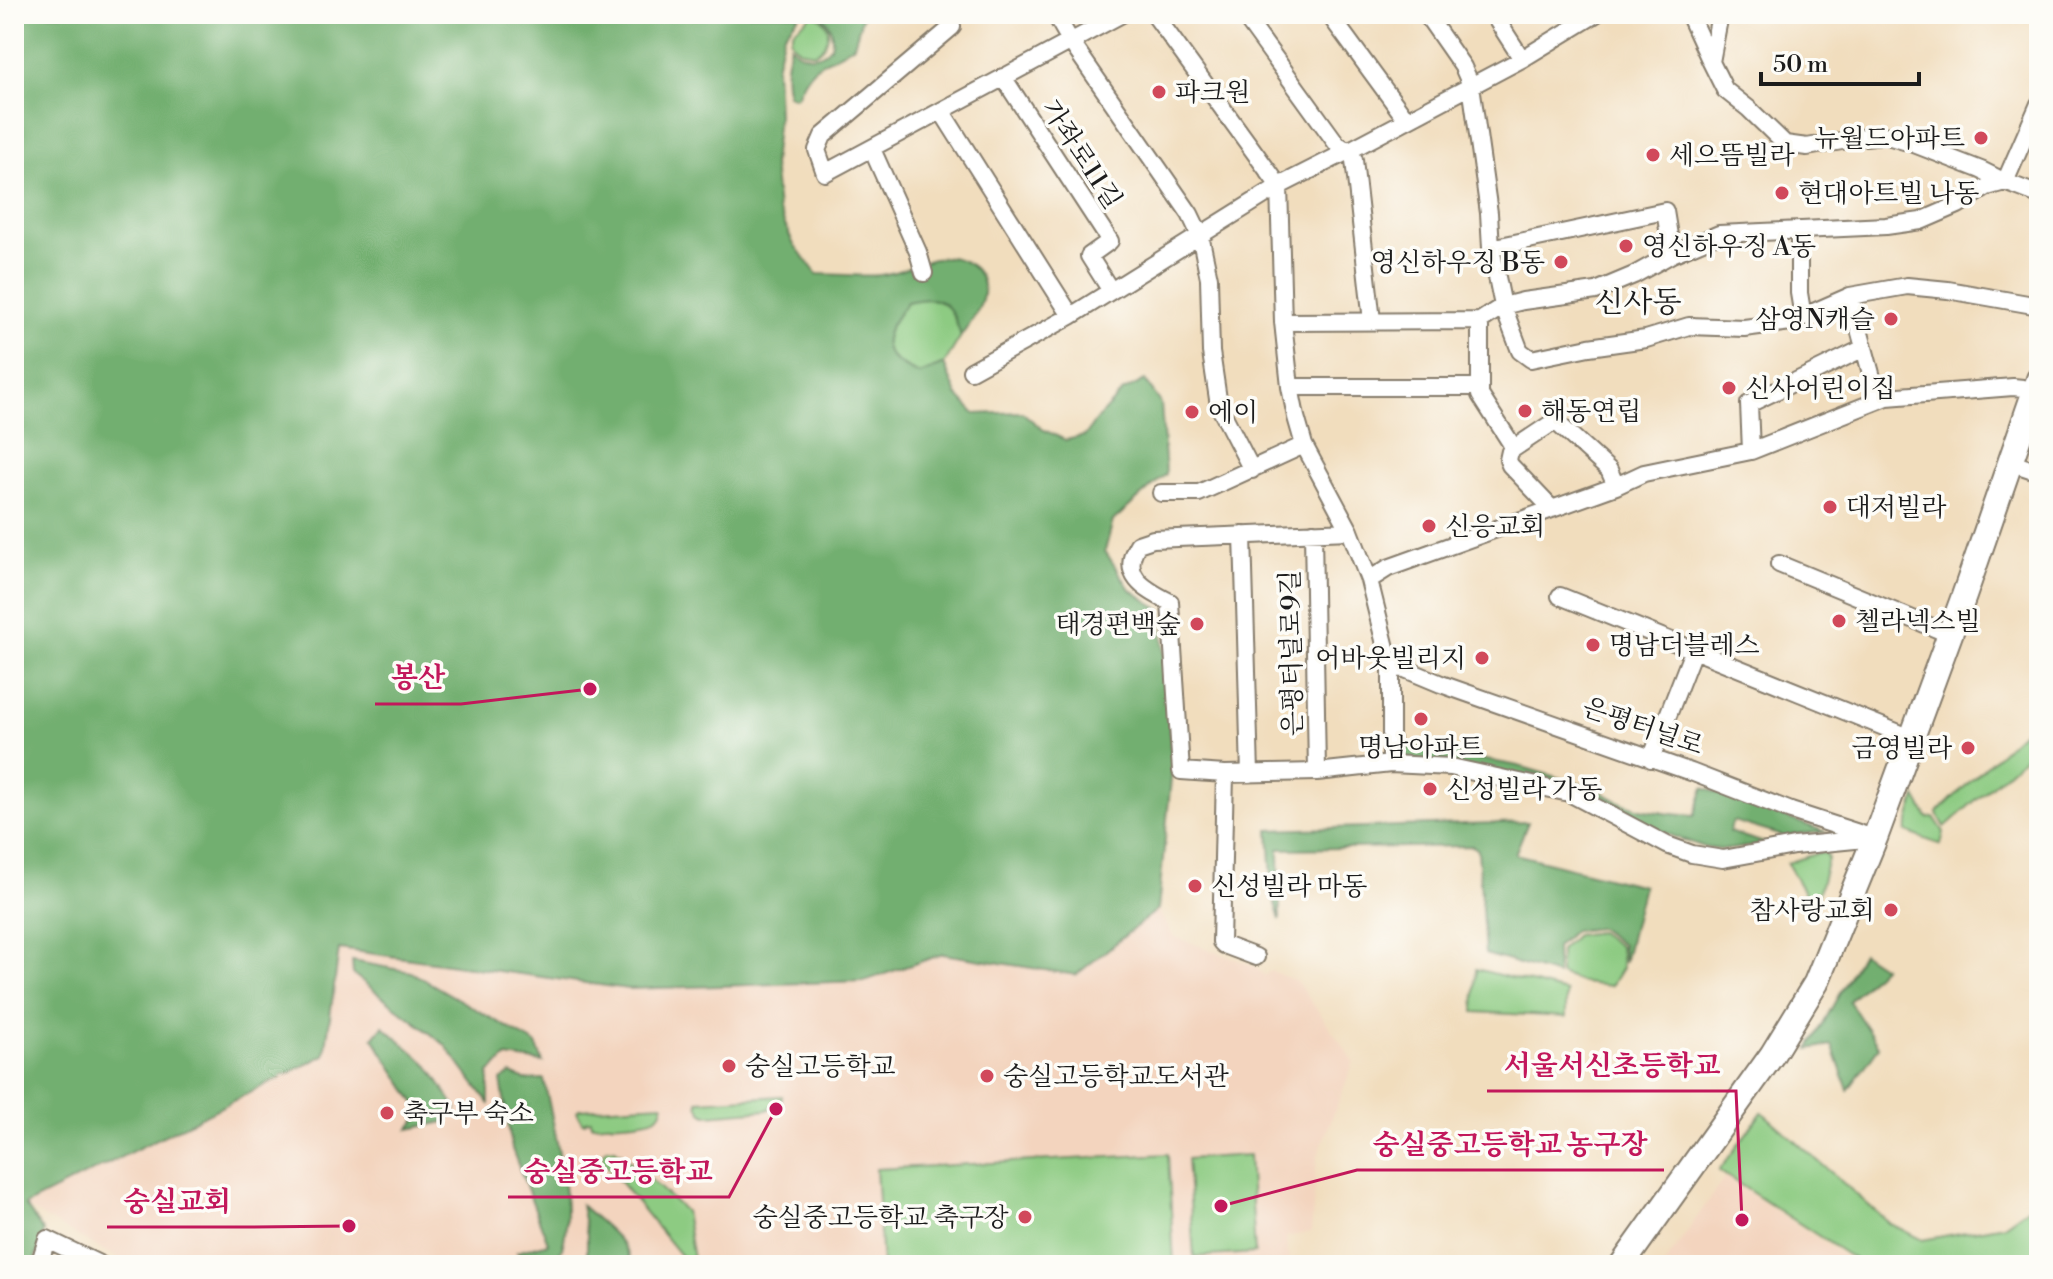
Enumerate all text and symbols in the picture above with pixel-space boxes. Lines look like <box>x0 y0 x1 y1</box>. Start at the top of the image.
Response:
scale bar <box>1761 36 1919 86</box>
text: 50 m <box>1773 50 1828 80</box>
place label: 파크원 <box>1175 77 1250 109</box>
marker: 파크원 <box>1150 83 1168 101</box>
street label: 가좌로11길 <box>1034 94 1128 215</box>
place label: 뉴월드아파트 <box>1814 123 1965 155</box>
marker: 뉴월드아파트 <box>1972 129 1990 147</box>
place label: 세으뜸빌라 <box>1669 140 1795 172</box>
marker: 세으뜸빌라 <box>1644 146 1662 164</box>
place label: 현대아트빌 나동 <box>1798 178 1979 210</box>
marker: 현대아트빌 나동 <box>1773 184 1791 202</box>
place label: 영신하우징 A동 <box>1642 231 1816 263</box>
marker: 영신하우징 A동 <box>1617 237 1635 255</box>
place label: 영신하우징 B동 <box>1371 247 1545 279</box>
marker: 영신하우징 B동 <box>1552 253 1570 271</box>
district label: 신사동 <box>1595 284 1681 322</box>
place label: 삼영N캐슬 <box>1755 304 1875 336</box>
marker: 삼영N캐슬 <box>1882 310 1900 328</box>
place label: 신사어린이집 <box>1745 373 1896 405</box>
marker: 신사어린이집 <box>1720 379 1738 397</box>
place label: 해동연립 <box>1541 396 1641 428</box>
place label: 에이 <box>1208 397 1258 429</box>
marker: 해동연립 <box>1516 402 1534 420</box>
marker: 에이 <box>1183 403 1201 421</box>
place label: 대저빌라 <box>1846 492 1947 524</box>
marker: 대저빌라 <box>1821 498 1839 516</box>
place label: 신응교회 <box>1445 511 1545 543</box>
marker: 신응교회 <box>1420 517 1438 535</box>
street label: 은평터널로9길 <box>1275 569 1309 736</box>
place label: 첼라넥스빌 <box>1855 606 1981 638</box>
place label: 태경편백숲 <box>1055 609 1181 641</box>
marker: 첼라넥스빌 <box>1830 612 1848 630</box>
marker: 태경편백숲 <box>1188 615 1206 633</box>
place label: 명남더블레스 <box>1609 630 1760 662</box>
marker: 명남더블레스 <box>1584 636 1602 654</box>
place label: 어바웃빌리지 <box>1315 643 1466 675</box>
marker: 어바웃빌리지 <box>1473 649 1491 667</box>
callout: 봉산 <box>375 652 461 704</box>
text: 봉산 <box>391 661 446 696</box>
street label: 은평터널로 <box>1578 691 1707 763</box>
marker: 명남아파트 <box>1412 710 1430 728</box>
place label: 명남아파트 <box>1358 732 1484 764</box>
place label: 금영빌라 <box>1852 733 1953 765</box>
marker: 금영빌라 <box>1959 739 1977 757</box>
place label: 신성빌라 가동 <box>1446 774 1602 806</box>
marker: 신성빌라 가동 <box>1421 780 1439 798</box>
place label: 신성빌라 마동 <box>1211 871 1367 903</box>
marker: 신성빌라 마동 <box>1186 877 1204 895</box>
place label: 참사랑교회 <box>1749 895 1875 927</box>
marker: 참사랑교회 <box>1882 901 1900 919</box>
callout: 서울서신초등학교 <box>1487 1039 1736 1091</box>
text: 서울서신초등학교 <box>1504 1049 1720 1084</box>
place label: 숭실고등학교 <box>745 1051 896 1083</box>
marker: 숭실고등학교 <box>720 1057 738 1075</box>
place label: 숭실고등학교도서관 <box>1003 1061 1229 1093</box>
marker: 숭실고등학교도서관 <box>978 1067 996 1085</box>
place label: 축구부 숙소 <box>403 1098 534 1130</box>
marker: 축구부 숙소 <box>378 1104 396 1122</box>
callout: 숭실중고등학교 농구장 <box>1357 1118 1664 1170</box>
text: 숭실중고등학교 농구장 <box>1373 1128 1648 1163</box>
callout: 숭실중고등학교 <box>508 1145 729 1197</box>
text: 숭실중고등학교 <box>523 1155 713 1190</box>
callout: 숭실교회 <box>107 1175 247 1227</box>
text: 숭실교회 <box>123 1185 231 1220</box>
place label: 숭실중고등학교 축구장 <box>752 1202 1009 1234</box>
marker: 숭실중고등학교 축구장 <box>1016 1208 1034 1226</box>

